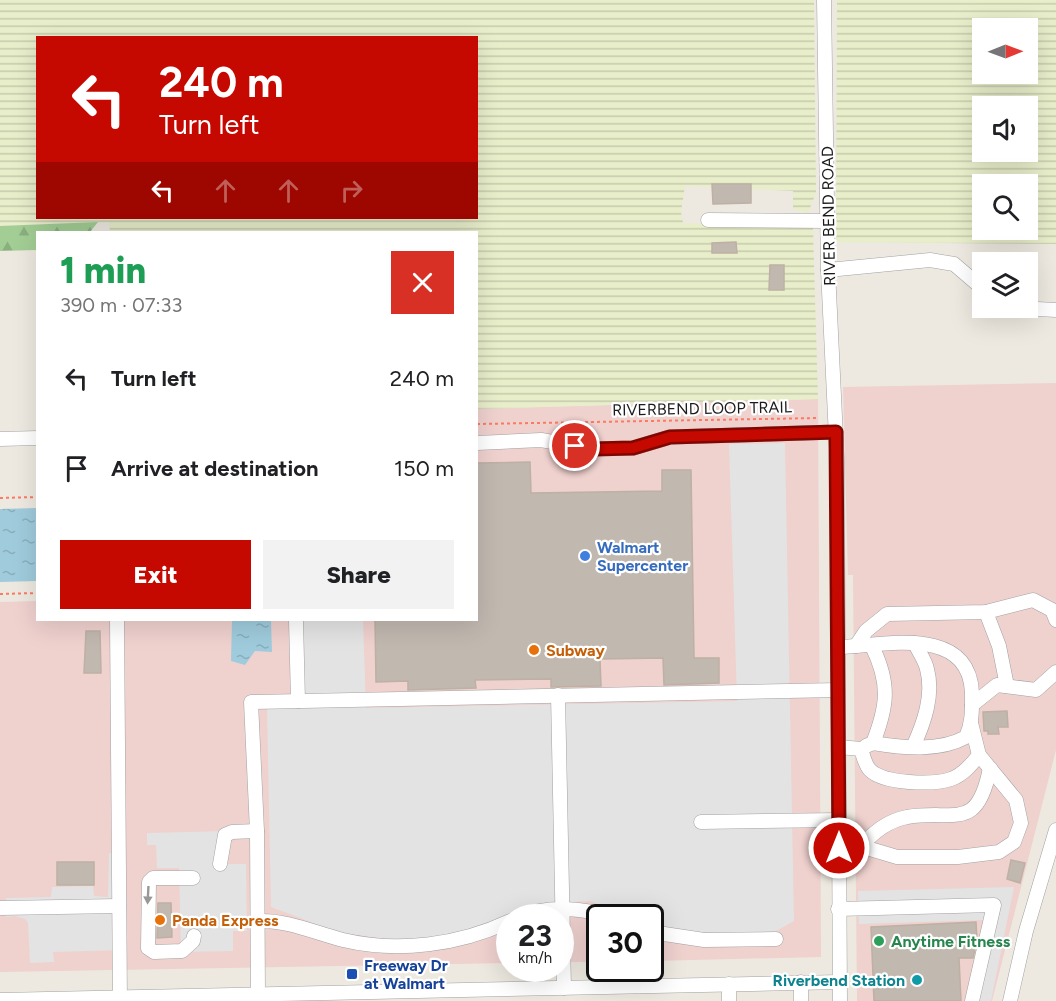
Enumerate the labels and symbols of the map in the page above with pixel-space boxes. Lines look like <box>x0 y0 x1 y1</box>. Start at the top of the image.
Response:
north arrow <box>972 18 1038 84</box>
street label: RIVER BEND ROAD <box>818 146 839 286</box>
street label: RIVERBEND LOOP TRAIL <box>612 397 793 420</box>
pin <box>549 420 600 471</box>
place label: Walmart Supercenter <box>597 538 688 575</box>
marker: Walmart Supercenter <box>578 549 592 563</box>
place label: Subway <box>546 641 605 660</box>
marker: Subway <box>527 643 541 657</box>
position arrow <box>807 816 871 880</box>
one-way arrow <box>143 885 152 904</box>
speed limit sign: 30 <box>586 904 664 982</box>
place label: Panda Express <box>172 911 279 930</box>
marker: Panda Express <box>153 913 167 927</box>
place label: Anytime Fitness <box>891 932 1011 951</box>
marker: Anytime Fitness <box>872 934 886 948</box>
place label: Freeway Dr at Walmart <box>364 956 448 993</box>
marker: Freeway Dr at Walmart <box>345 967 359 981</box>
place label: Riverbend Station <box>773 971 905 990</box>
marker: Riverbend Station <box>910 973 924 987</box>

